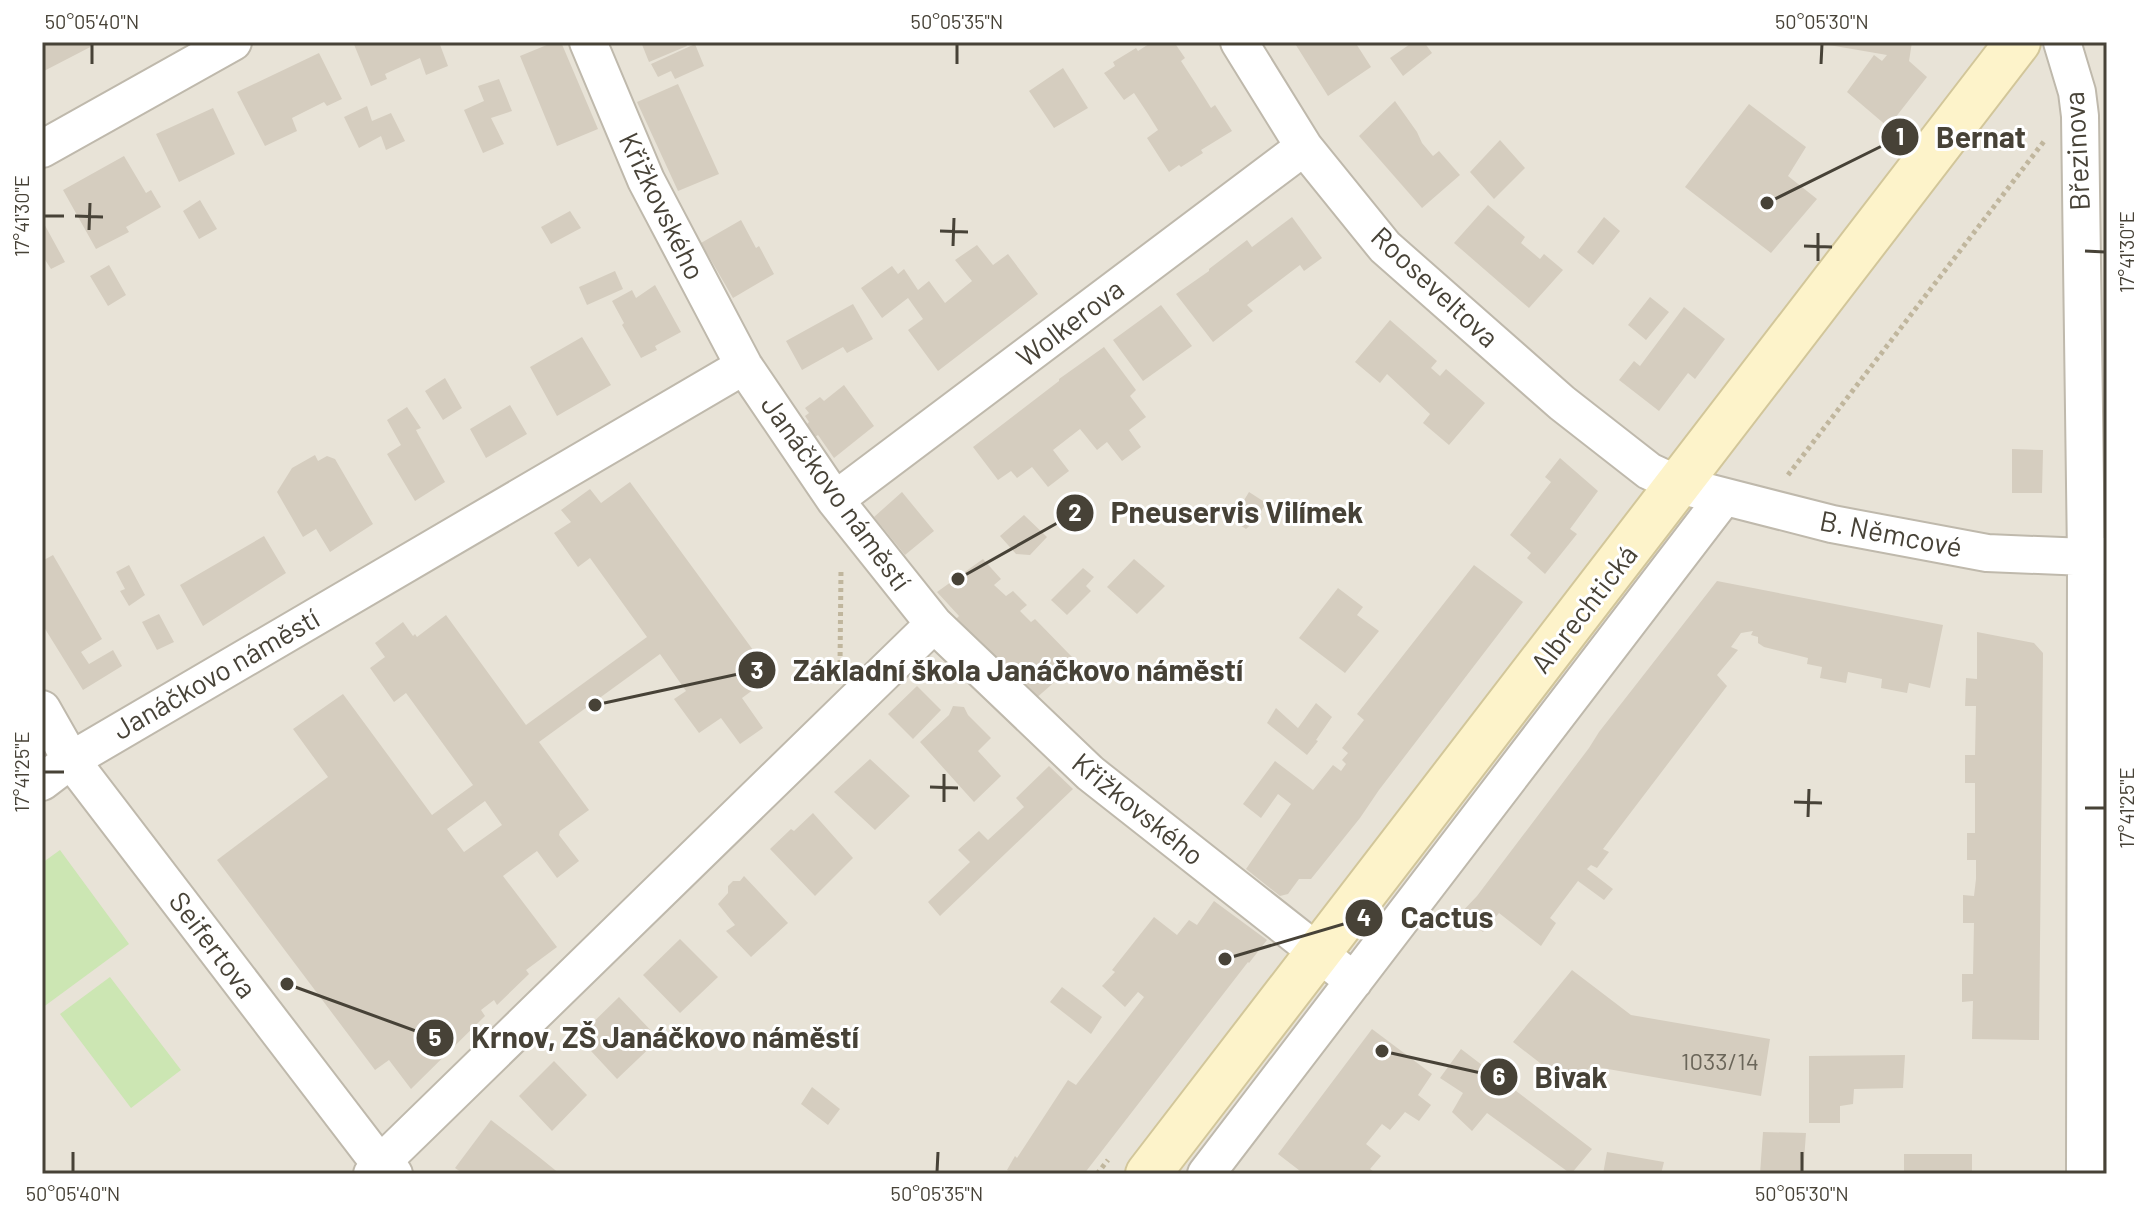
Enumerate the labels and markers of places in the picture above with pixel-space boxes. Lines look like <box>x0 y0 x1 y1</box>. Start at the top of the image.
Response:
callout: Bernat <box>1880 110 2042 164</box>
callout: Pneuservis Vilímek <box>1055 486 1380 540</box>
callout: Základní škola Janáčkovo náměstí <box>737 643 1259 697</box>
callout: Cactus <box>1344 891 1509 945</box>
callout: Krnov, ZŠ Janáčkovo náměstí <box>415 1011 875 1065</box>
callout: Bivak <box>1479 1050 1623 1104</box>

